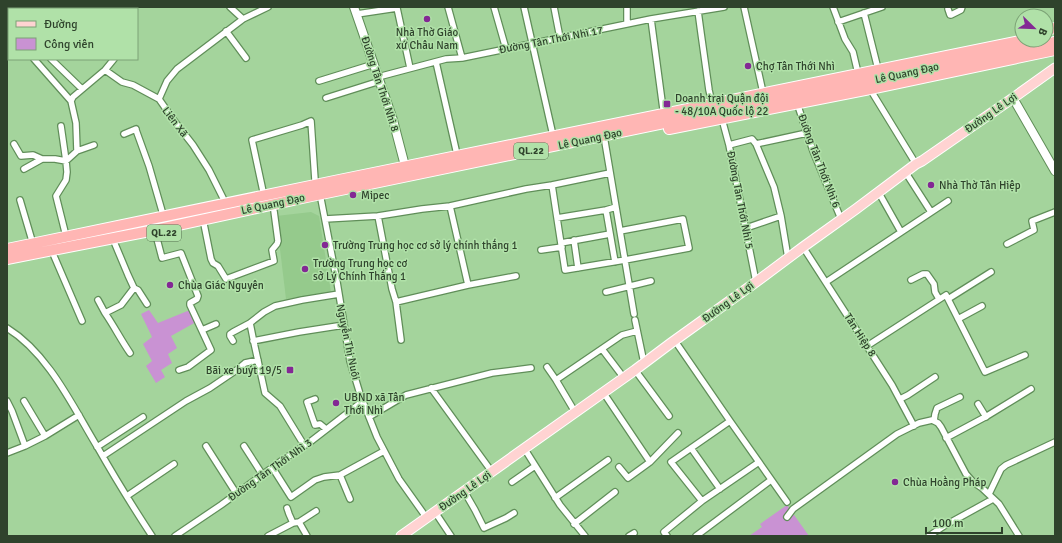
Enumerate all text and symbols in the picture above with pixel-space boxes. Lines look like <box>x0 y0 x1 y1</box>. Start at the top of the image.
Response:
legend <box>8 8 138 60</box>
north arrow <box>1014 8 1054 48</box>
marker: Nhà Thờ Giáo xứ Châu Nam <box>422 14 432 24</box>
text: Đường <box>44 17 78 32</box>
street label: Đường Tân Thới Nhì 17 <box>498 24 604 56</box>
place label: Nhà Thờ Giáo xứ Châu Nam <box>396 26 458 52</box>
text: B <box>1035 26 1050 38</box>
street label: Đường Tân Thới Nhì 8 <box>358 35 402 133</box>
text: Công viên <box>44 37 94 52</box>
place label: Chợ Tân Thới Nhì <box>756 60 835 73</box>
street label: Lê Quang Đạo <box>874 60 940 86</box>
marker: Chợ Tân Thới Nhì <box>743 61 753 71</box>
street label: Đường Lê Lợi <box>962 90 1020 136</box>
place label: Doanh trại Quận đội - 48/10A Quốc lộ 22 <box>675 92 769 118</box>
marker: Doanh trại Quận đội - 48/10A Quốc lộ 22 <box>662 99 672 109</box>
street label: Liên Xã <box>159 104 191 140</box>
street label: Đường Tản Thới Nhì 6 <box>795 112 843 210</box>
street label: Lê Quang Đạo <box>557 126 623 152</box>
road number: QL.22 <box>514 143 548 159</box>
street label: Đường Tân Thới Nhì 5 <box>724 150 756 250</box>
place label: Nhà Thờ Tân Hiệp <box>939 179 1021 192</box>
marker: Nhà Thờ Tân Hiệp <box>926 180 936 190</box>
place label: Mipec <box>361 189 389 202</box>
marker: Mipec <box>348 190 358 200</box>
street label: Lê Quang Đạo <box>240 191 306 217</box>
road number: QL.22 <box>147 225 181 241</box>
place label: Trường Trung học cơ sở lý chính thắng 1 <box>333 238 518 252</box>
marker: Trường Trung học cơ sở lý chính thắng 1 <box>320 240 330 250</box>
place label: Trường Trung học cơ sở Lý Chính Thắng 1 <box>313 257 408 283</box>
marker: Trường Trung học cơ sở Lý Chính Thắng 1 <box>300 264 310 274</box>
place label: Chùa Giác Nguyên <box>178 279 264 292</box>
street label: Đường Lê Lợi <box>700 279 756 325</box>
marker: Chùa Giác Nguyên <box>165 280 175 290</box>
street label: Nguyễn Thị Nuôi <box>334 303 363 381</box>
street label: Tân Hiệp 8 <box>841 311 879 359</box>
place label: Bãi xe buýt 19/5 <box>206 364 282 377</box>
marker: Bãi xe buýt 19/5 <box>285 365 295 375</box>
place label: UBND xã Tân Thới Nhì <box>344 391 404 417</box>
marker: UBND xã Tân Thới Nhì <box>331 398 341 408</box>
street label: Đường Tân Thới Nhì 3 <box>225 436 315 504</box>
street label: Đường Lê Lợi <box>436 468 494 514</box>
place label: Chùa Hoằng Pháp <box>903 475 986 489</box>
marker: Chùa Hoằng Pháp <box>890 477 900 487</box>
scale bar <box>926 509 1002 535</box>
text: 100 m <box>932 516 964 531</box>

